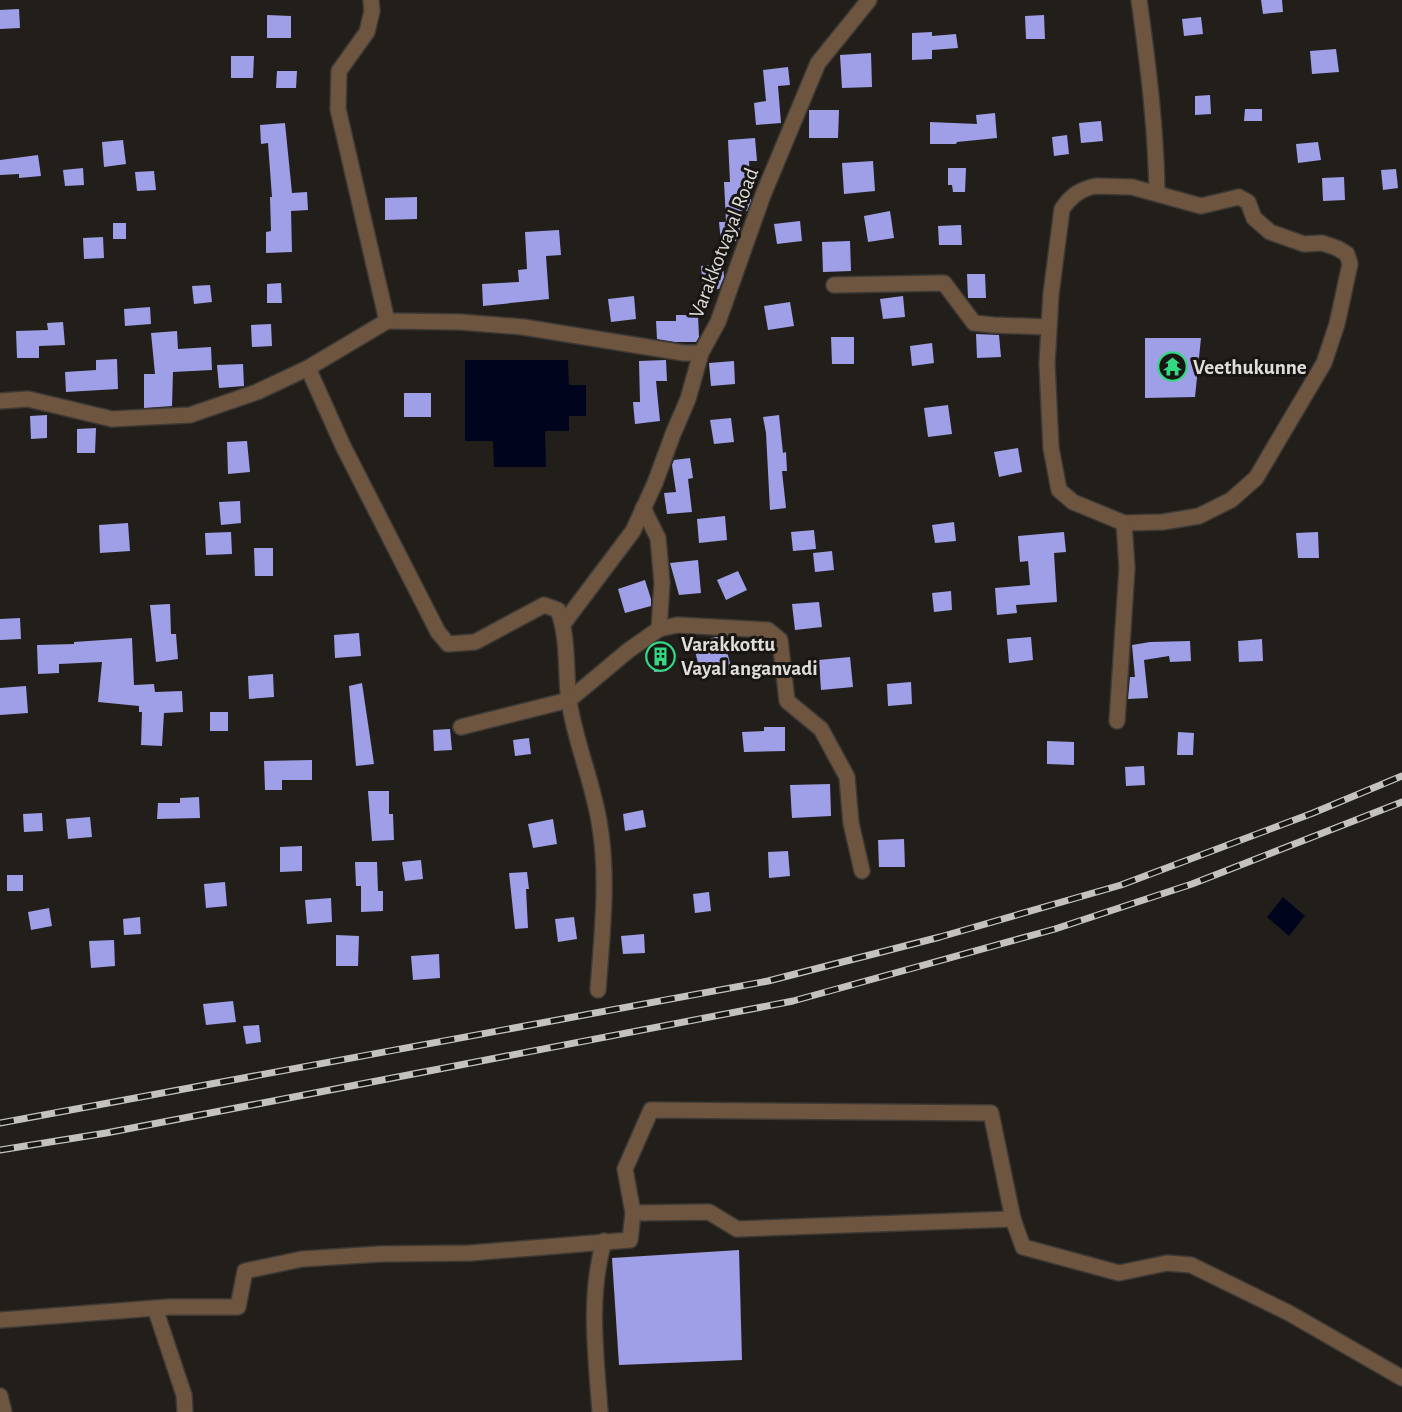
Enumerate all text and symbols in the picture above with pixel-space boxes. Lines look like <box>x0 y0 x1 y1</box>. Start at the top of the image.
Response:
street label: Varakkotvayal Road <box>686 165 762 321</box>
temple icon: Veethukunne <box>1156 351 1188 383</box>
place label: Veethukunne <box>1193 357 1307 378</box>
place label: Varakkottu Vayal anganvadi <box>681 634 818 679</box>
building icon: Varakkottu Vayal anganvadi <box>644 640 676 672</box>

